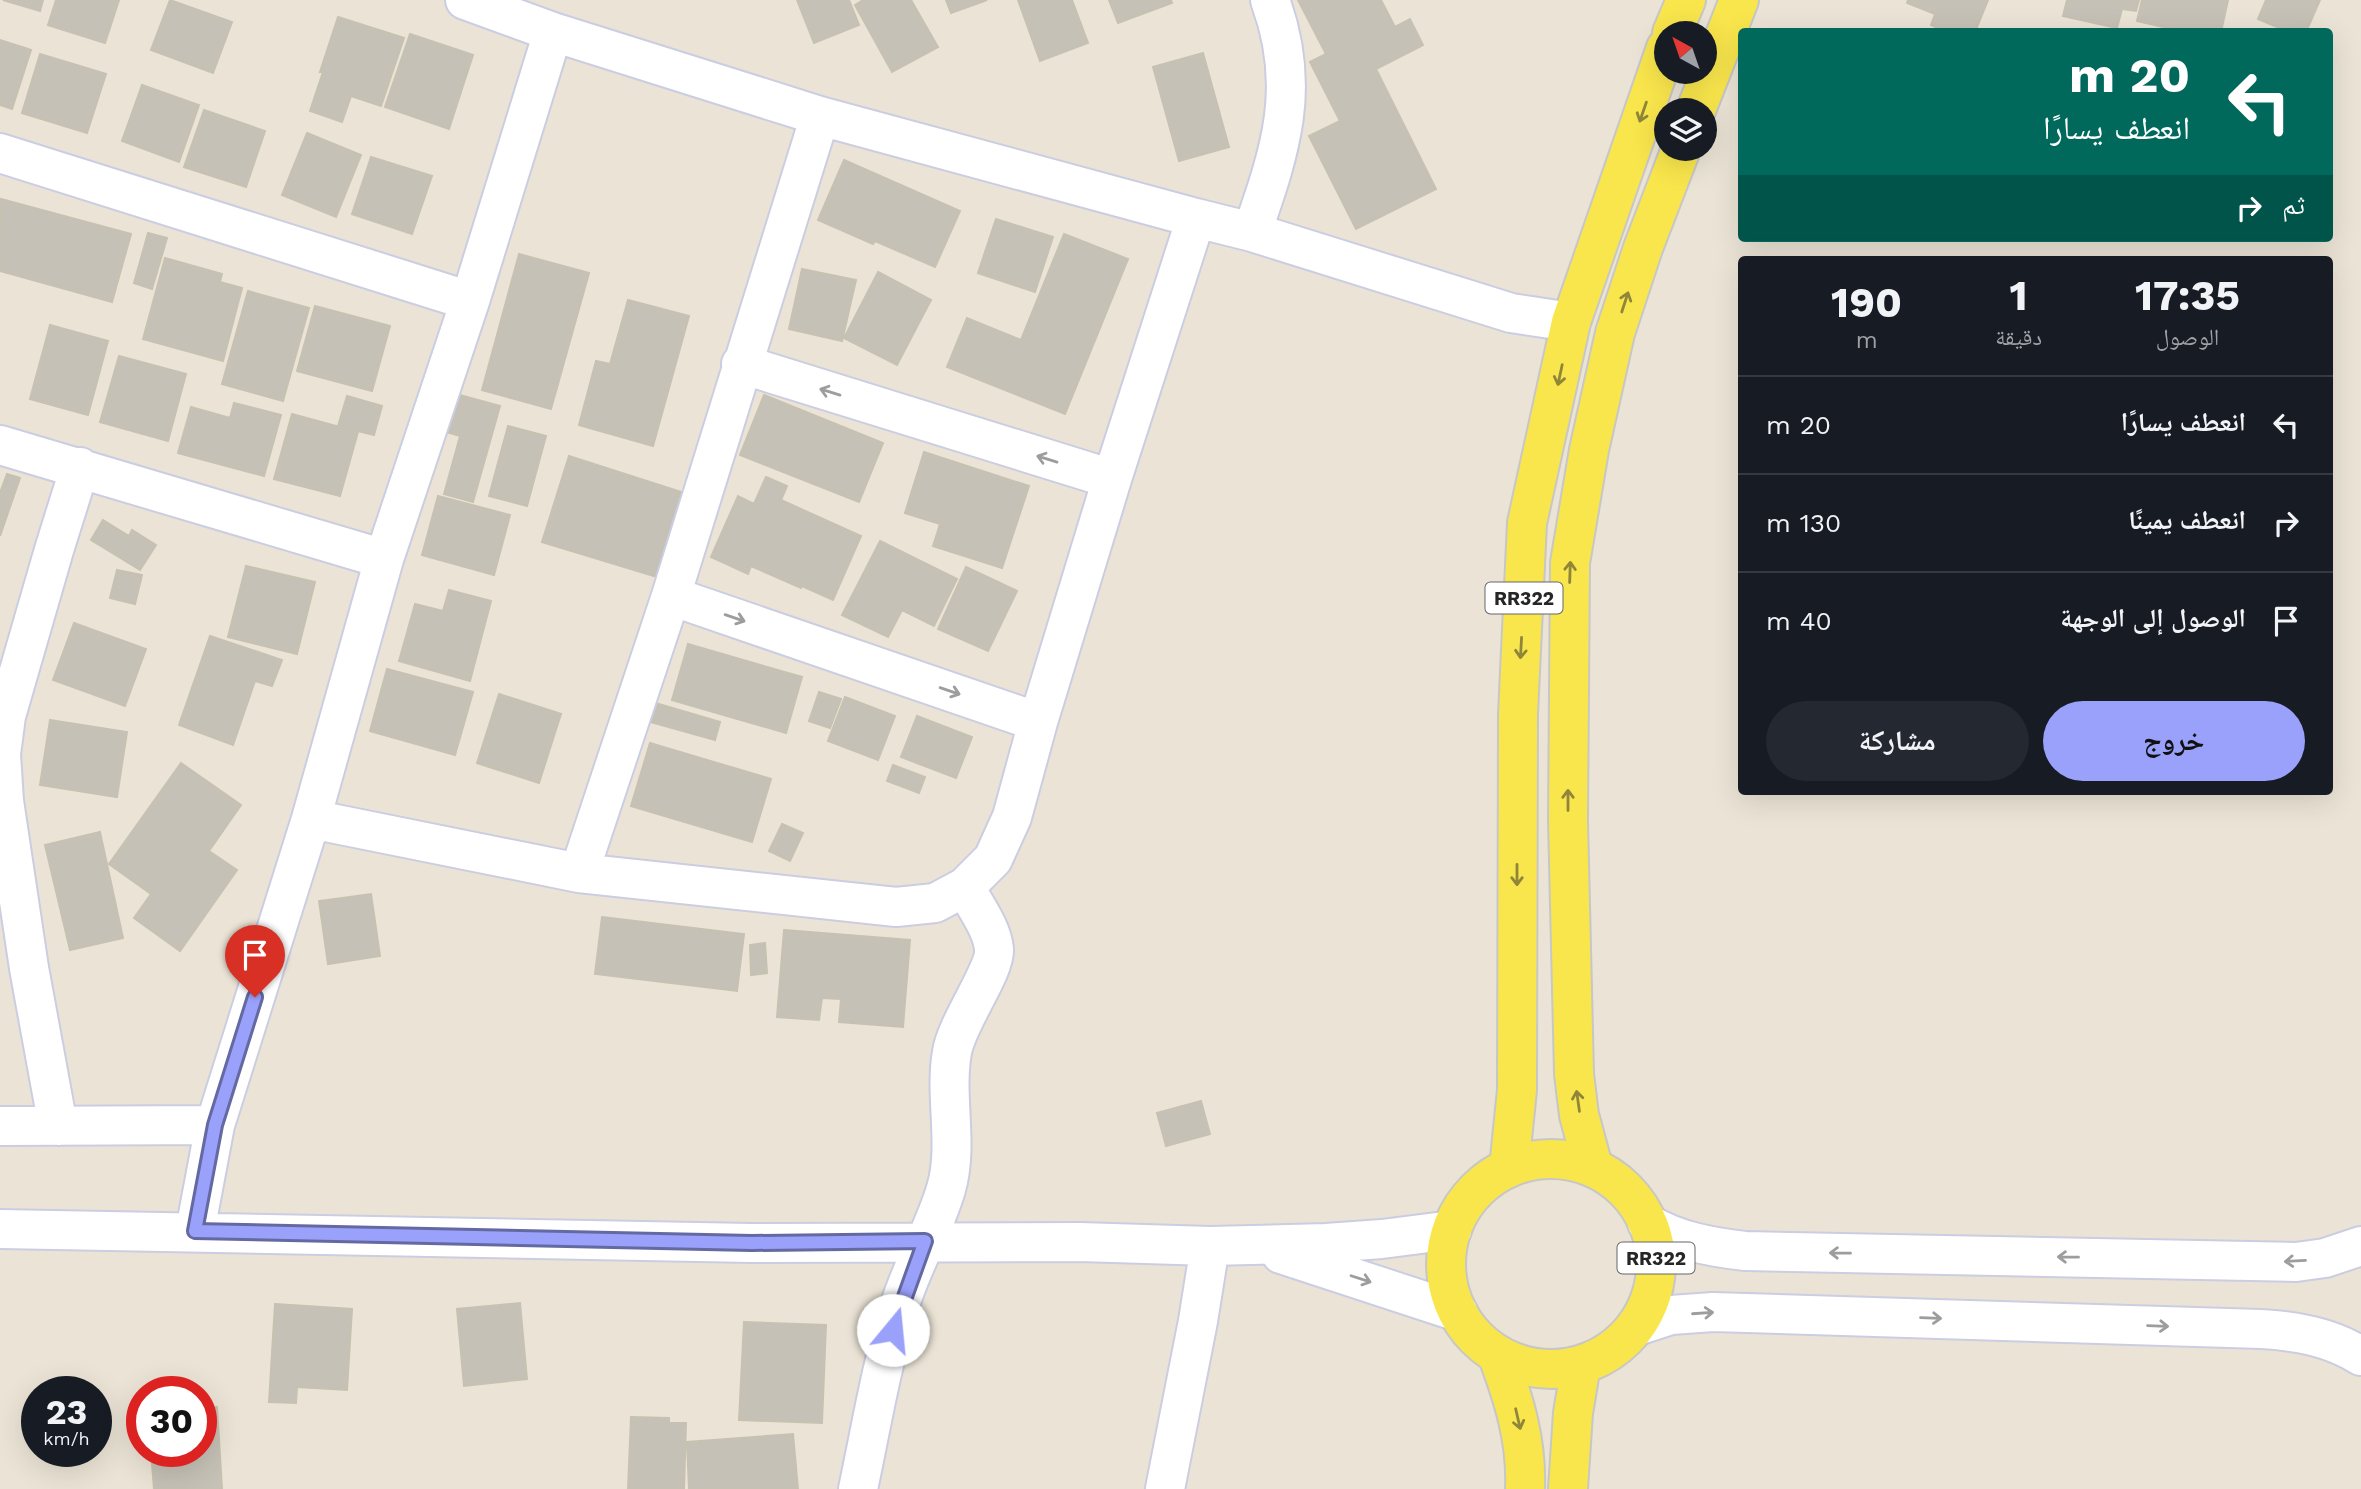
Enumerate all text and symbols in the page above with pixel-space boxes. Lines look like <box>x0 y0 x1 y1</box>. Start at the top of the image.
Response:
north arrow <box>1654 21 1717 84</box>
map controls <box>1654 21 1717 161</box>
text: 20 m <box>2069 46 2190 104</box>
icon: left <box>2214 56 2305 147</box>
button: layers <box>1654 98 1717 161</box>
one-way arrow <box>1636 100 1648 122</box>
text: انعطف يسارًا <box>2043 109 2190 147</box>
icon: right <box>2230 189 2268 227</box>
text: ثم <box>2282 190 2305 220</box>
text: 1 <box>2010 271 2028 320</box>
text: 17:35 <box>2135 271 2240 320</box>
text: 190 <box>1831 278 1902 327</box>
one-way arrow <box>1620 291 1632 313</box>
text: دقيقة <box>1995 324 2042 351</box>
text: الوصول <box>2156 324 2219 351</box>
text: m <box>1856 327 1878 354</box>
one-way arrow <box>1552 363 1566 386</box>
one-way arrow <box>819 384 841 397</box>
icon: left <box>2267 406 2305 444</box>
text: انعطف يسارًا <box>2121 407 2246 437</box>
text: 20 m <box>1766 410 1831 440</box>
one-way arrow <box>1036 452 1058 465</box>
icon: right <box>2267 504 2305 542</box>
text: انعطف يمينًا <box>2128 505 2246 535</box>
text: 130 m <box>1766 508 1841 538</box>
one-way arrow <box>1564 561 1577 584</box>
road number: RR322 <box>1486 582 1562 614</box>
icon: arrive <box>2267 602 2305 640</box>
text: الوصول إلى الوجهة <box>2060 603 2246 633</box>
text: 40 m <box>1766 606 1832 636</box>
one-way arrow <box>724 613 746 625</box>
one-way arrow <box>1515 636 1528 659</box>
one-way arrow <box>939 686 961 698</box>
button: مشاركة <box>1766 701 2029 781</box>
button: خروج <box>2043 701 2305 781</box>
one-way arrow <box>1561 789 1575 812</box>
one-way arrow <box>1510 864 1524 887</box>
pin <box>225 925 285 997</box>
icon: arrive <box>236 936 274 974</box>
one-way arrow <box>1571 1090 1584 1112</box>
road number: RR322 <box>1618 1242 1694 1274</box>
one-way arrow <box>1829 1246 1852 1260</box>
one-way arrow <box>2057 1251 2080 1264</box>
one-way arrow <box>2284 1255 2307 1268</box>
one-way arrow <box>1350 1274 1372 1287</box>
position arrow <box>856 1293 930 1367</box>
one-way arrow <box>1691 1306 1714 1319</box>
one-way arrow <box>1919 1312 1942 1325</box>
one-way arrow <box>2146 1319 2169 1332</box>
speed limit sign: 30 <box>126 1376 217 1467</box>
text: 23 <box>46 1391 87 1433</box>
one-way arrow <box>1513 1407 1526 1429</box>
text: km/h <box>43 1428 90 1449</box>

